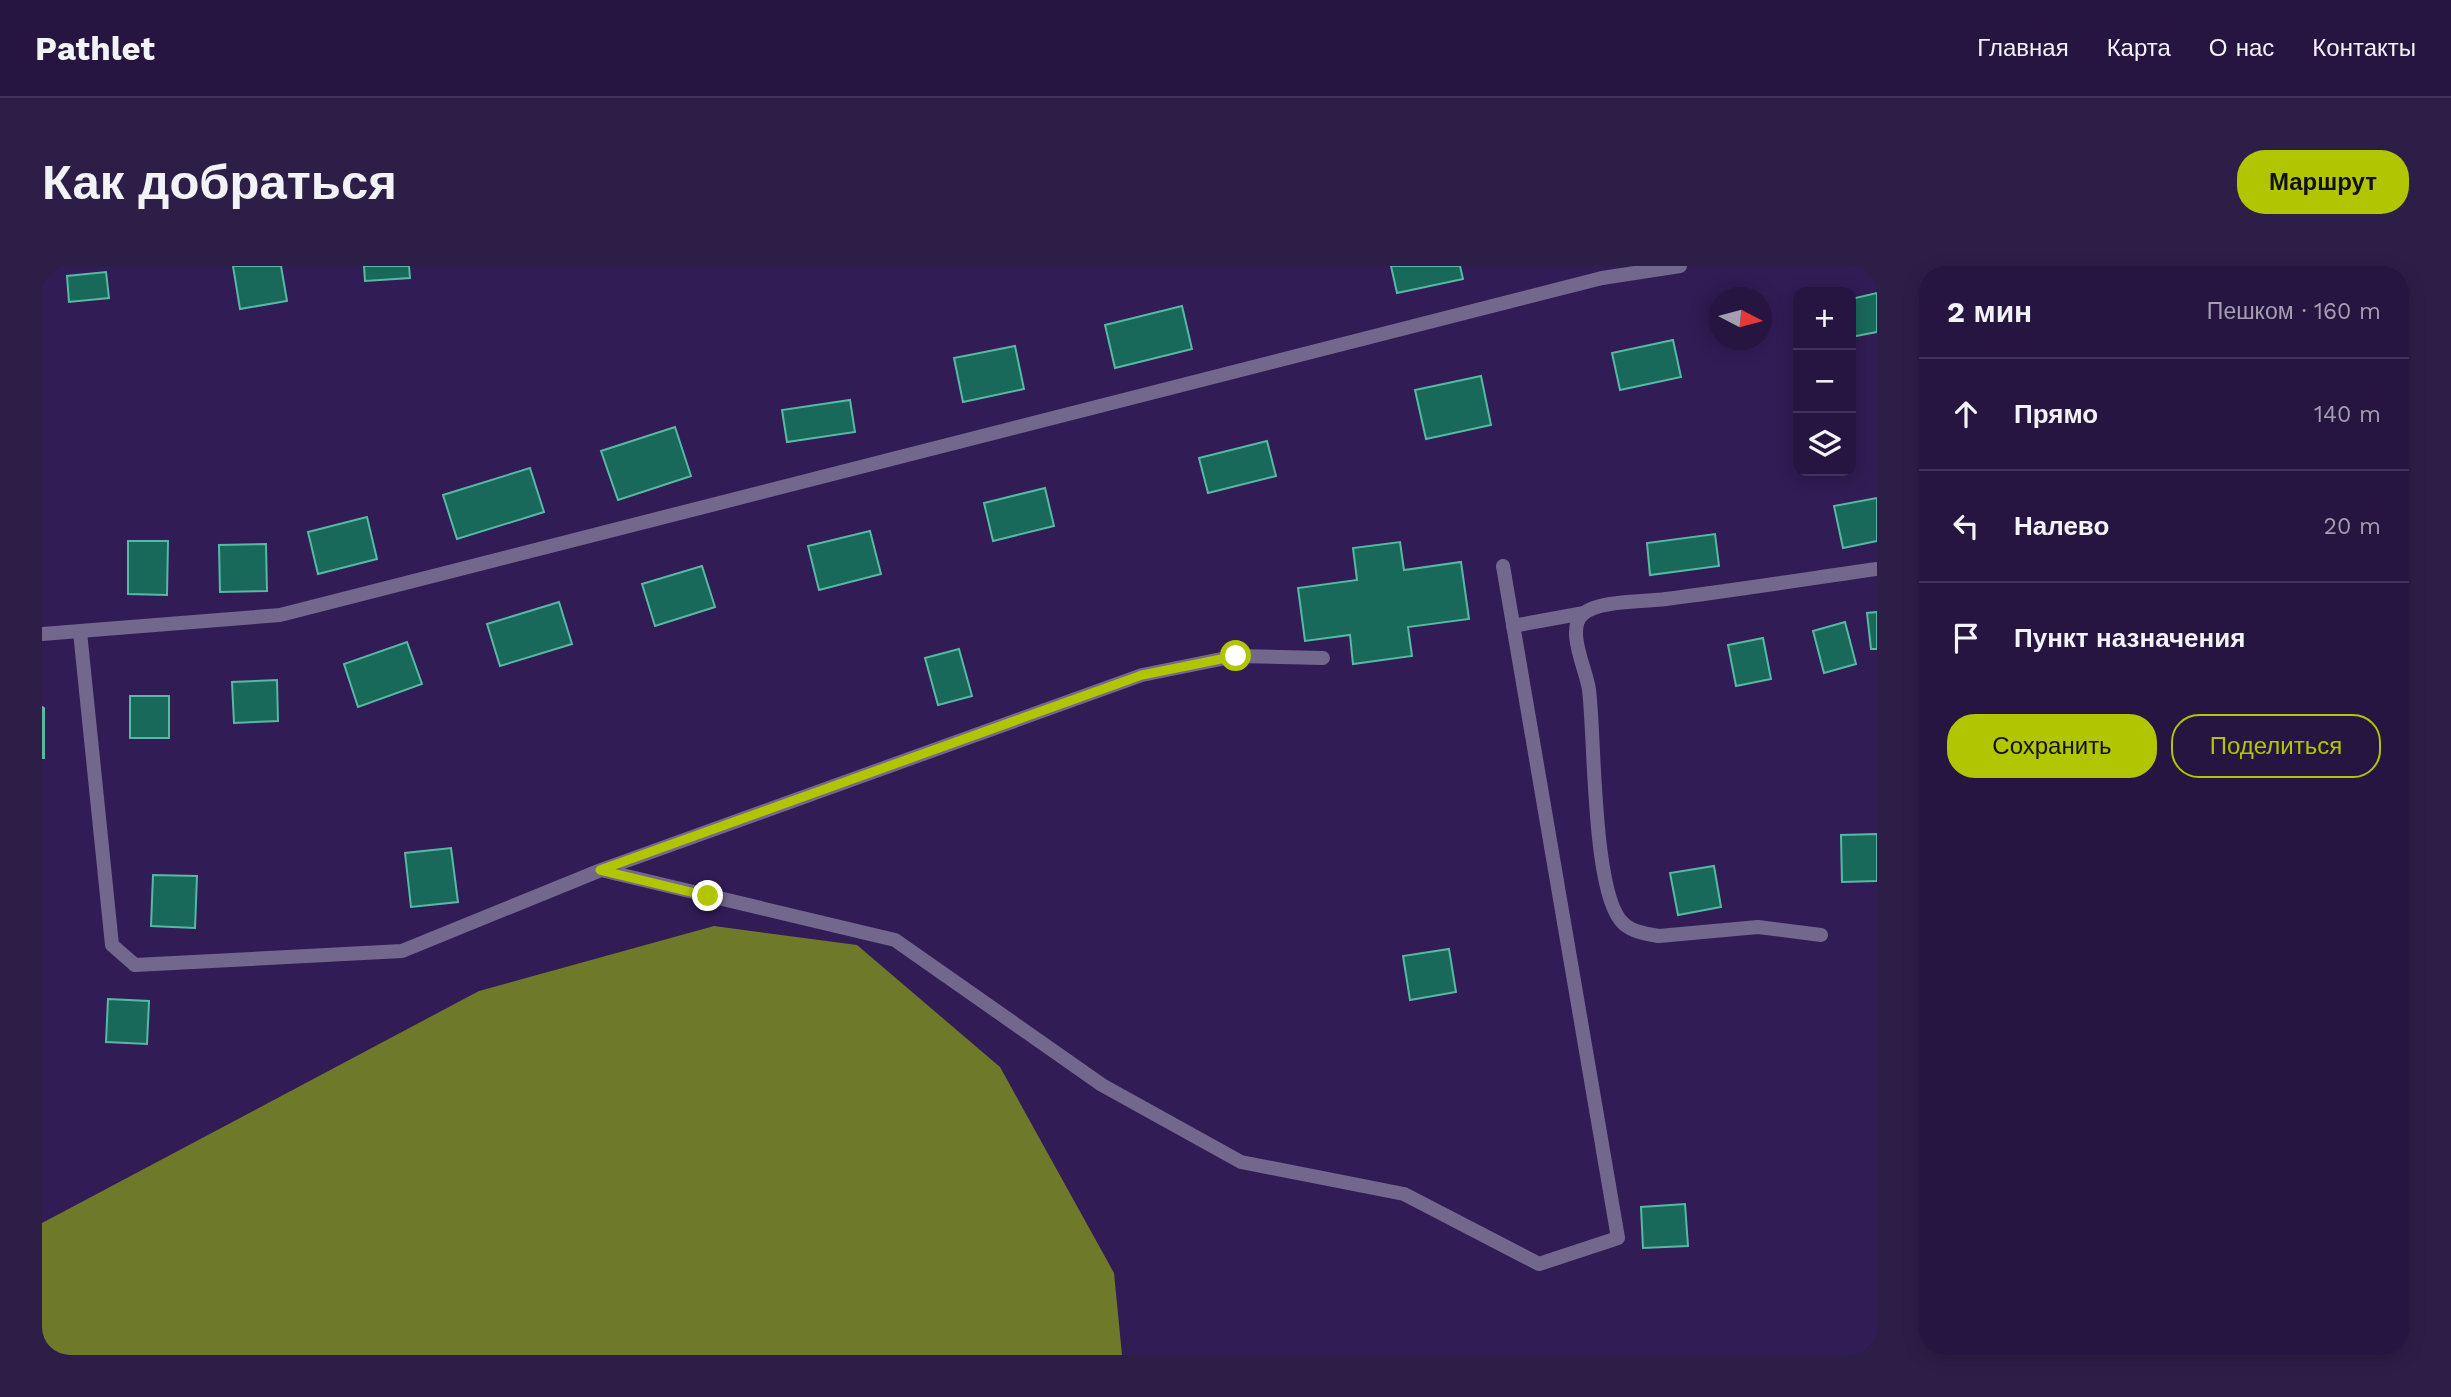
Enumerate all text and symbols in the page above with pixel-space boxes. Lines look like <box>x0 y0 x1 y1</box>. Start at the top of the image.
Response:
text: Pathlet <box>35 29 155 68</box>
text: Главная <box>1977 34 2069 62</box>
text: Карта <box>2107 34 2171 62</box>
text: О нас <box>2209 34 2274 62</box>
text: Контакты <box>2312 34 2416 62</box>
button: Маршрут <box>2237 150 2409 214</box>
text: Как добраться <box>42 153 397 211</box>
north arrow <box>1709 287 1772 350</box>
map controls <box>1793 287 1856 476</box>
button: + <box>1793 287 1856 350</box>
text: 2 мин <box>1947 294 2032 329</box>
text: Пешком · 160 m <box>2207 298 2381 325</box>
button: − <box>1793 350 1856 413</box>
icon: ahead <box>1947 395 1985 433</box>
text: Прямо <box>2014 399 2098 429</box>
text: 140 m <box>2314 401 2381 428</box>
button: layers <box>1793 413 1856 476</box>
icon: left <box>1947 507 1985 545</box>
text: Налево <box>2014 511 2109 541</box>
text: 20 m <box>2324 513 2381 540</box>
icon: arrive <box>1947 619 1985 657</box>
text: Пункт назначения <box>2014 623 2245 653</box>
route start <box>1220 640 1251 671</box>
button: Сохранить <box>1947 714 2157 778</box>
button: Поделиться <box>2171 714 2381 778</box>
route end <box>692 880 723 911</box>

